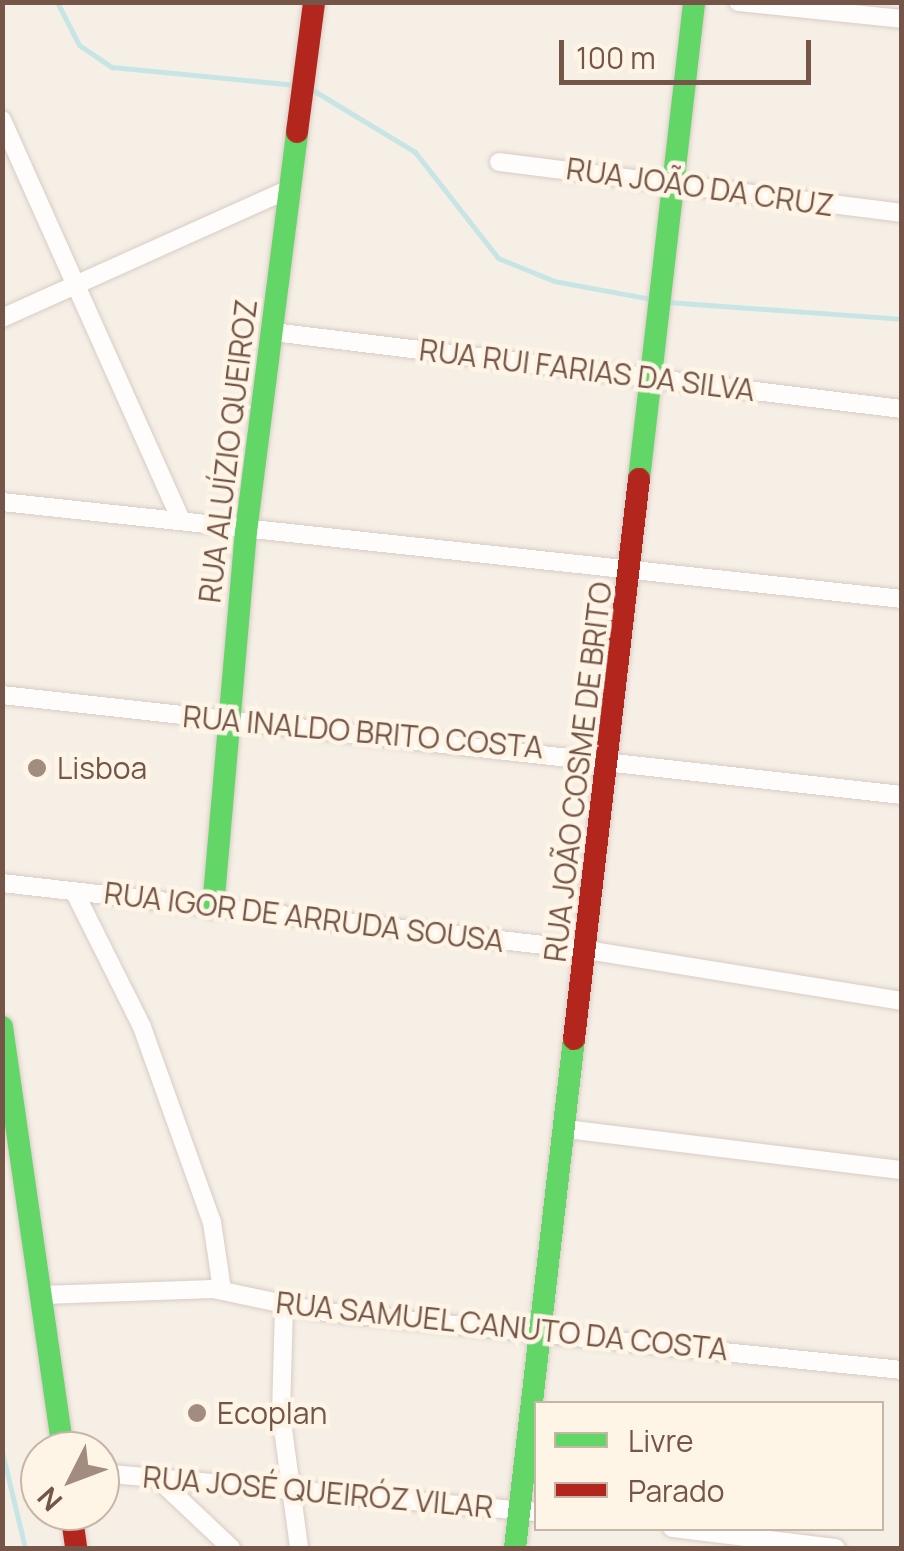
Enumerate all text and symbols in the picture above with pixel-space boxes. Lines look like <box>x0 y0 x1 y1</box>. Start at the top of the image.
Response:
scale bar <box>564 20 816 82</box>
text: 100 m <box>576 37 656 78</box>
street label: RUA JOÃO DA CRUZ <box>564 150 836 224</box>
street label: RUA ALUÍZIO QUEIROZ <box>192 297 264 605</box>
street label: RUA RUI FARIAS DA SILVA <box>417 332 757 408</box>
street label: RUA JOÃO COSME DE BRITO <box>537 580 619 964</box>
street label: RUA INALDO BRITO COSTA <box>181 698 545 766</box>
place label: Lisboa <box>57 750 147 786</box>
marker: Lisboa <box>26 757 48 779</box>
street label: RUA IGOR DE ARRUDA SOUSA <box>102 875 506 959</box>
street label: RUA SAMUEL CANUTO DA COSTA <box>273 1284 731 1368</box>
place label: Ecoplan <box>217 1395 327 1431</box>
legend <box>534 1401 884 1531</box>
marker: Ecoplan <box>186 1402 208 1424</box>
text: Livre <box>628 1420 694 1461</box>
north arrow <box>20 1431 120 1531</box>
street label: RUA JOSÉ QUEIRÓZ VILAR <box>141 1459 495 1525</box>
text: Parado <box>628 1470 725 1511</box>
text: N <box>28 1480 70 1520</box>

